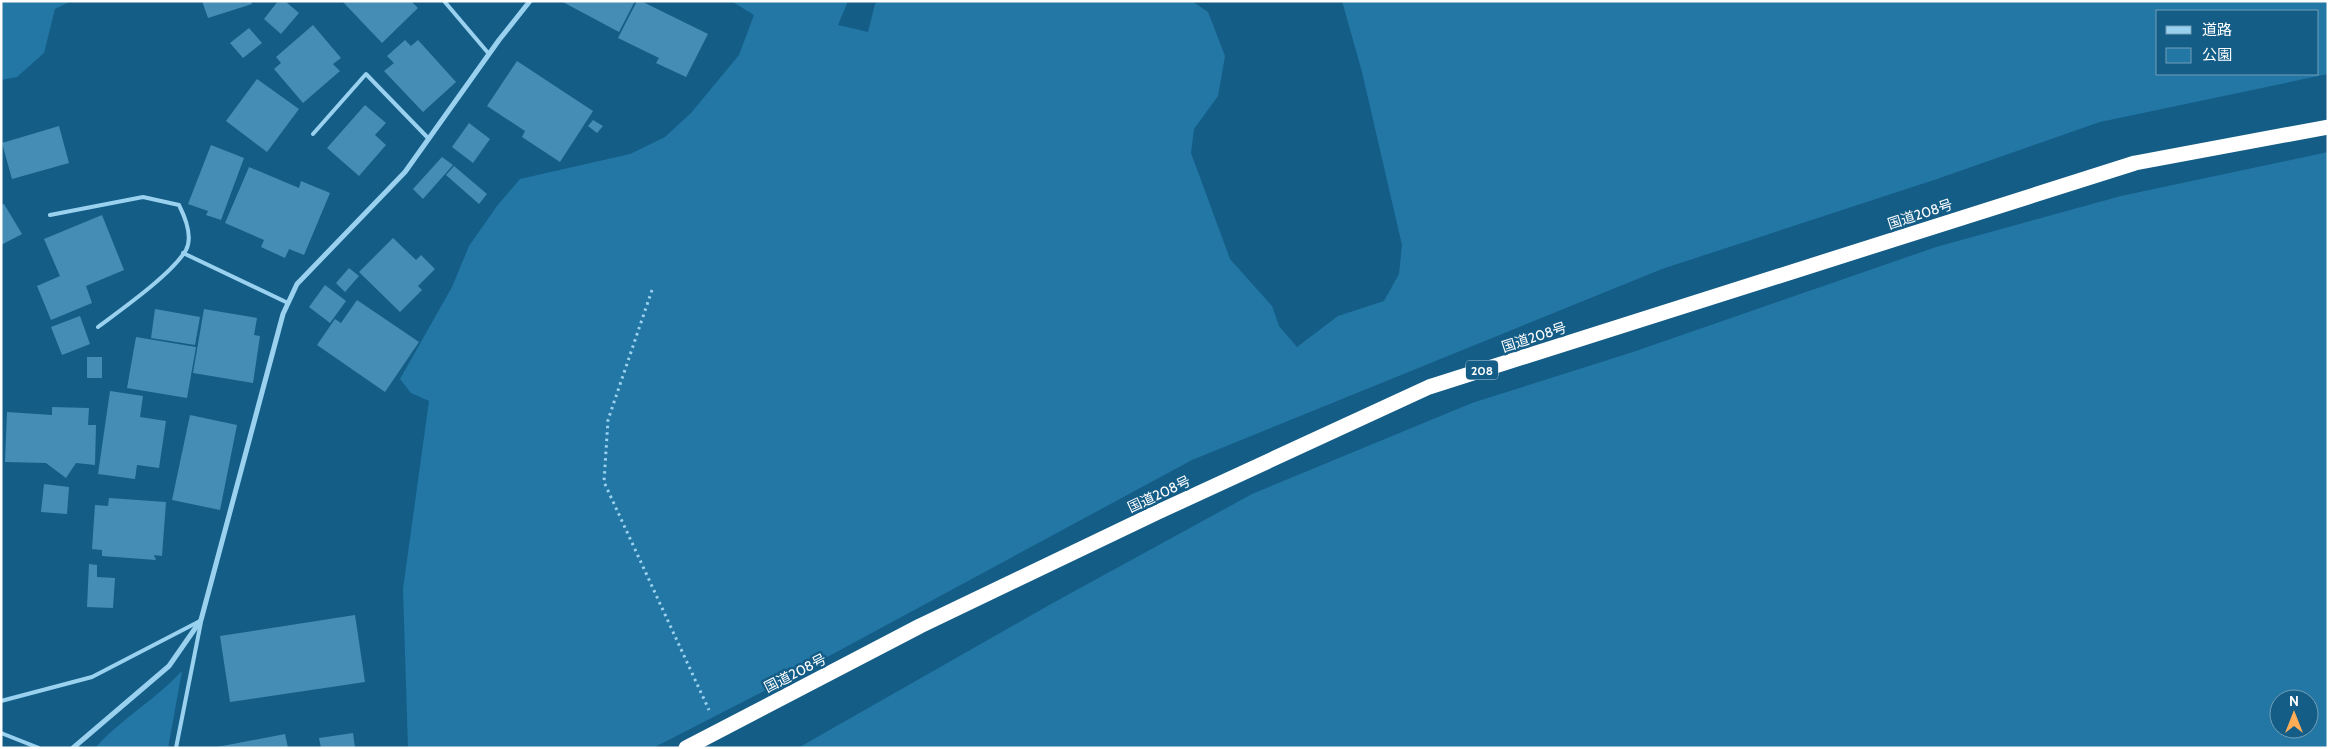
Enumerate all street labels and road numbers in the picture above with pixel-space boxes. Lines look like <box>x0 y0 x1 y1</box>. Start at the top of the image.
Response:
street label: 国道208号 <box>1885 195 1955 233</box>
street label: 国道208号 <box>1499 318 1569 356</box>
road number: 208 <box>1466 360 1498 380</box>
street label: 国道208号 <box>1125 472 1193 516</box>
street label: 国道208号 <box>761 650 829 696</box>

